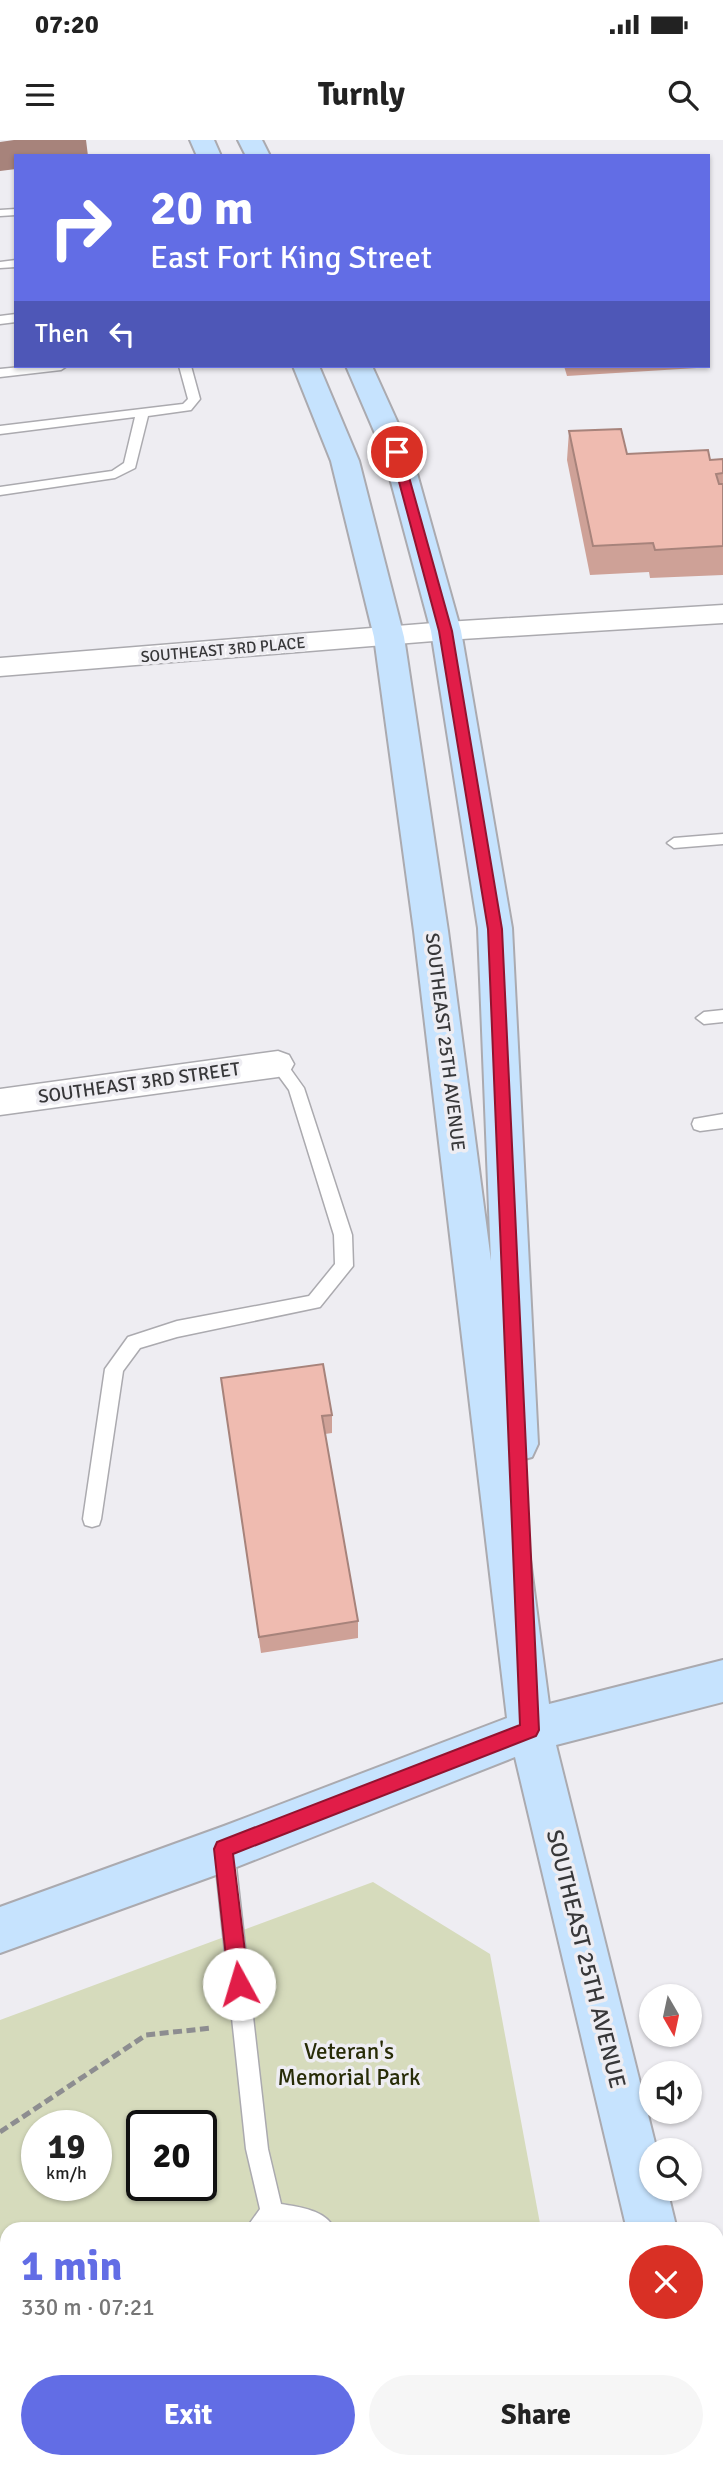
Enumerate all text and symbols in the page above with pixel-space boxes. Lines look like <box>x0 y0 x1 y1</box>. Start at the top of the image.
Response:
text: 07:20 <box>35 9 99 41</box>
text: Turnly <box>318 75 405 114</box>
icon: menu <box>21 76 59 114</box>
icon: search <box>664 76 702 114</box>
text: 20 m <box>150 178 253 238</box>
icon: right <box>35 182 126 273</box>
text: East Fort King Street <box>150 238 432 277</box>
icon: left <box>103 315 141 353</box>
text: Then <box>35 318 89 350</box>
pin <box>367 422 427 482</box>
icon: arrive <box>378 433 416 471</box>
street label: SOUTHEAST 3RD PLACE <box>140 633 306 667</box>
street label: SOUTHEAST 25TH AVENUE <box>420 932 470 1152</box>
street label: SOUTHEAST 3RD STREET <box>36 1057 242 1109</box>
street label: SOUTHEAST 25TH AVENUE <box>540 1827 632 2091</box>
position arrow <box>202 1947 276 2021</box>
north arrow <box>639 1984 702 2048</box>
map controls <box>639 1984 702 2201</box>
park label: Veteran's Memorial Park <box>277 2037 421 2092</box>
button: sound <box>639 2061 702 2124</box>
speed limit sign: 20 <box>126 2110 217 2201</box>
text: 19 <box>48 2125 85 2168</box>
button: search <box>639 2138 702 2201</box>
text: km/h <box>46 2162 87 2184</box>
text: 1 min <box>21 2241 122 2292</box>
button: close <box>629 2245 703 2319</box>
text: 330 m · 07:21 <box>21 2293 155 2322</box>
button: Exit <box>21 2375 355 2455</box>
button: Share <box>369 2375 703 2455</box>

